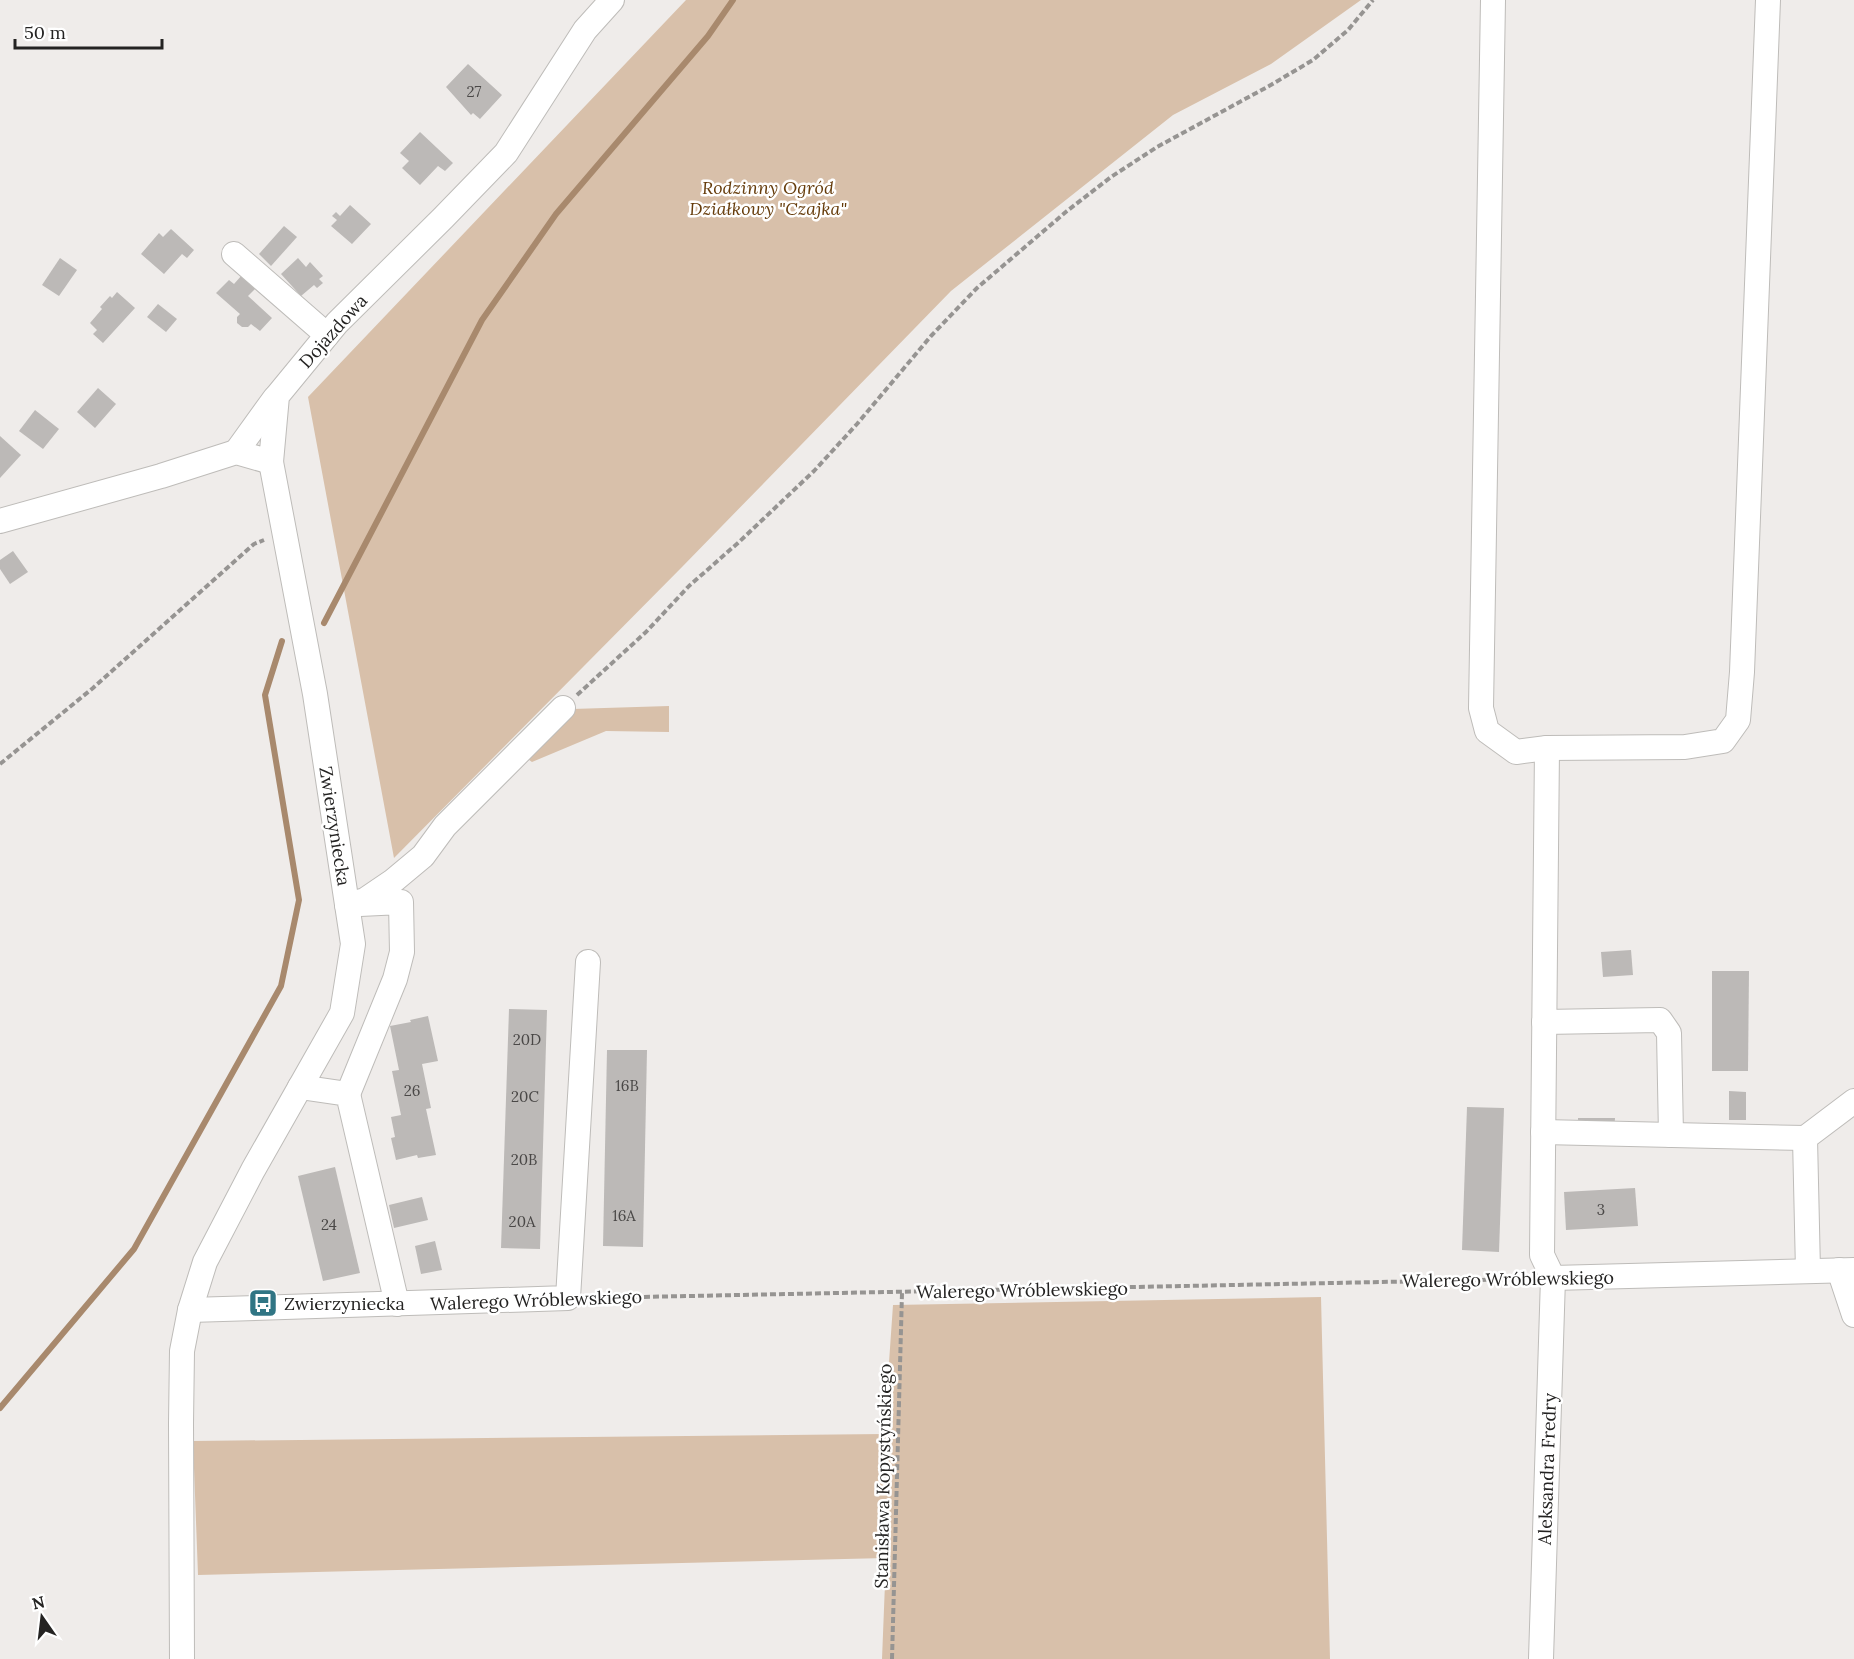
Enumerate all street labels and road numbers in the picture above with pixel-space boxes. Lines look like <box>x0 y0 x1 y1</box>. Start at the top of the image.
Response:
street label: Dojazdowa <box>294 289 372 373</box>
street label: Zwierzyniecka <box>314 765 356 887</box>
street label: Walerego Wróblewskiego <box>1402 1266 1614 1292</box>
street label: Walerego Wróblewskiego <box>916 1277 1128 1303</box>
street label: Walerego Wróblewskiego <box>430 1285 642 1315</box>
street label: Stanisława Kopystyńskiego <box>870 1363 896 1589</box>
street label: Aleksandra Fredry <box>1533 1392 1561 1546</box>

